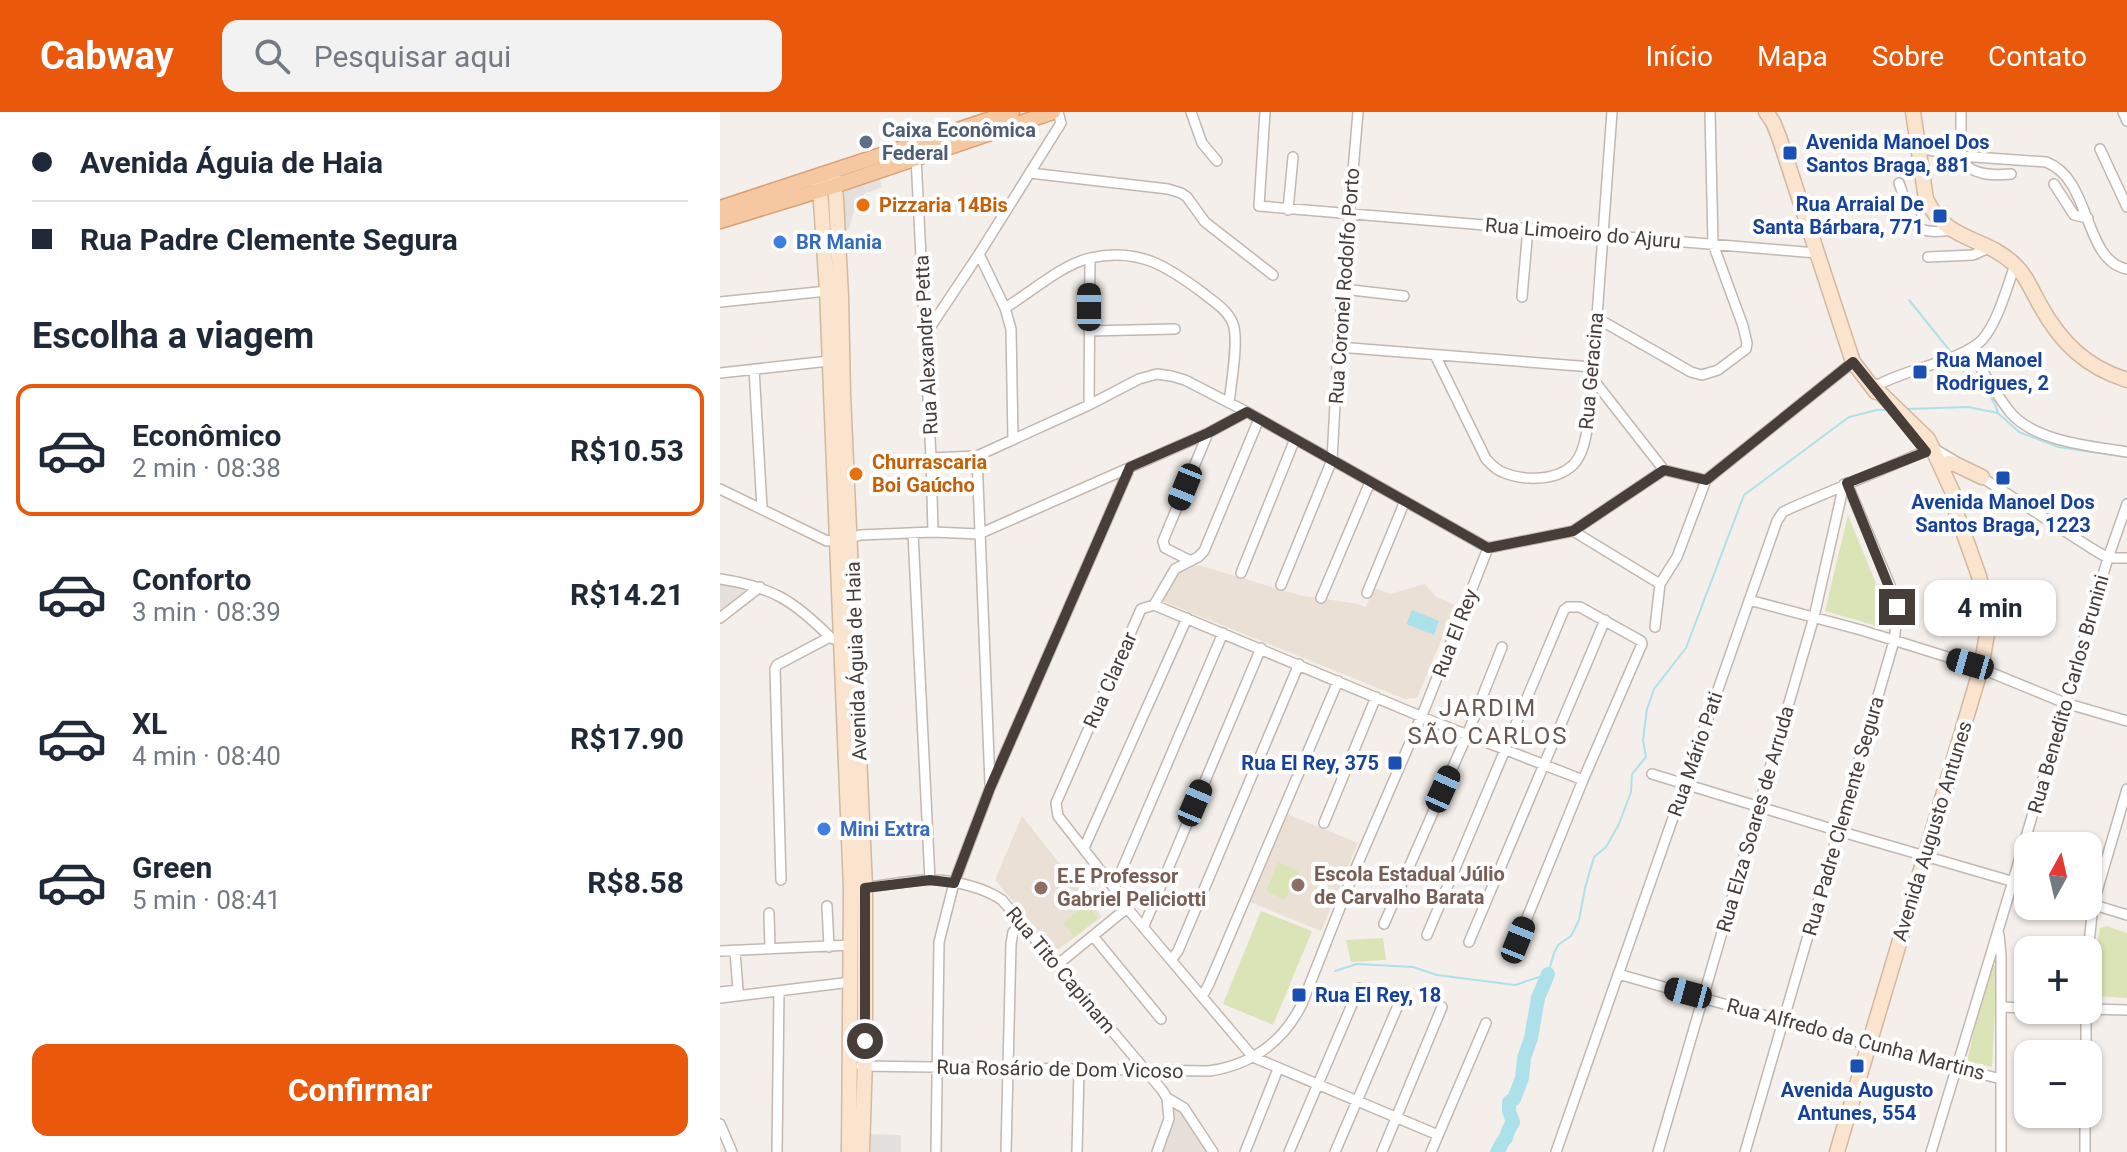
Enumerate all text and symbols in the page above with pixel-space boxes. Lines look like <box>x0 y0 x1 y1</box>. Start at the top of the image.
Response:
search box <box>222 20 782 92</box>
text: Cabway <box>40 34 174 78</box>
icon: search <box>250 34 294 78</box>
text: Pesquisar aqui <box>314 39 511 74</box>
text: Início <box>1646 40 1713 73</box>
text: Mapa <box>1757 40 1828 73</box>
text: Sobre <box>1872 40 1944 73</box>
text: Contato <box>1988 40 2087 73</box>
place label: Caixa Econômica Federal <box>882 118 1036 165</box>
place label: Avenida Manoel Dos Santos Braga, 881 <box>1806 130 1990 177</box>
marker: Caixa Econômica Federal <box>857 133 875 151</box>
marker: Avenida Manoel Dos Santos Braga, 881 <box>1781 144 1799 162</box>
text: Avenida Águia de Haia <box>80 145 383 180</box>
street label: Rua Coronel Rodolfo Porto <box>1324 167 1364 405</box>
place label: Rua Arraial De Santa Bárbara, 771 <box>1753 192 1924 239</box>
place label: Pizzaria 14Bis <box>879 193 1008 217</box>
marker: Pizzaria 14Bis <box>854 196 872 214</box>
marker: Rua Arraial De Santa Bárbara, 771 <box>1931 207 1949 225</box>
street label: Rua Limoeiro do Ajuru <box>1484 212 1682 254</box>
text: Rua Padre Clemente Segura <box>80 222 458 257</box>
place label: BR Mania <box>796 230 882 254</box>
marker: BR Mania <box>771 233 789 251</box>
street label: Rua Alexandre Petta <box>909 254 943 436</box>
car <box>1077 283 1101 331</box>
street label: Rua Geracina <box>1574 311 1608 431</box>
text: Escolha a viagem <box>32 315 314 357</box>
place label: Rua Manoel Rodrigues, 2 <box>1936 348 2049 395</box>
marker: Rua Manoel Rodrigues, 2 <box>1911 363 1929 381</box>
icon: car <box>36 414 108 486</box>
text: Econômico <box>132 418 281 453</box>
text: R$10.53 <box>570 433 684 468</box>
place label: Churrascaria Boi Gaúcho <box>872 450 988 497</box>
text: 2 min · 08:38 <box>132 453 281 483</box>
car <box>1165 460 1205 514</box>
marker: Churrascaria Boi Gaúcho <box>847 465 865 483</box>
marker: Avenida Manoel Dos Santos Braga, 1223 <box>1994 469 2012 487</box>
place label: Avenida Manoel Dos Santos Braga, 1223 <box>1911 490 2095 537</box>
icon: car <box>36 558 108 630</box>
street label: Avenida Águia de Haia <box>841 561 871 761</box>
text: Conforto <box>132 562 251 597</box>
street label: Rua Benedito Carlos Brunini <box>2022 572 2114 816</box>
text: R$14.21 <box>570 577 684 612</box>
callout: 4 min <box>1925 579 2057 635</box>
street label: Rua El Rey <box>1427 585 1483 681</box>
route end <box>1879 589 1915 625</box>
text: 4 min <box>1957 593 2023 623</box>
text: 3 min · 08:39 <box>132 597 281 627</box>
street label: Rua Clarear <box>1078 628 1142 732</box>
car <box>1944 646 1996 682</box>
street label: Rua Mário Pati <box>1662 688 1728 820</box>
district label: JARDIM SÃO CARLOS <box>1407 694 1569 750</box>
street label: Rua Padre Clemente Segura <box>1797 694 1889 938</box>
icon: car <box>36 702 108 774</box>
street label: Rua Elza Soares de Arruda <box>1711 703 1799 935</box>
text: XL <box>132 706 167 741</box>
street label: Avenida Augusto Antunes <box>1887 718 1977 944</box>
text: R$17.90 <box>570 721 684 756</box>
text: 4 min · 08:40 <box>132 741 281 771</box>
place label: Rua El Rey, 375 <box>1241 751 1379 775</box>
marker: Rua El Rey, 375 <box>1386 754 1404 772</box>
car <box>1422 762 1464 816</box>
car <box>1175 776 1215 830</box>
place label: Mini Extra <box>840 817 930 841</box>
marker: Mini Extra <box>815 820 833 838</box>
north arrow <box>2014 832 2102 920</box>
map controls <box>2014 832 2102 1128</box>
icon: car <box>36 846 108 918</box>
text: Green <box>132 850 212 885</box>
place label: Escola Estadual Júlio de Carvalho Barata <box>1314 862 1505 909</box>
place label: E.E Professor Gabriel Peliciotti <box>1057 864 1206 911</box>
text: R$8.58 <box>587 865 684 900</box>
marker: Escola Estadual Júlio de Carvalho Barata <box>1289 876 1307 894</box>
marker: E.E Professor Gabriel Peliciotti <box>1032 879 1050 897</box>
text: 5 min · 08:41 <box>132 885 281 915</box>
street label: Rua Tito Capinam <box>1001 902 1121 1038</box>
car <box>1498 913 1538 967</box>
button: + <box>2014 936 2102 1024</box>
car <box>1662 975 1714 1011</box>
place label: Rua El Rey, 18 <box>1315 983 1441 1007</box>
marker: Rua El Rey, 18 <box>1290 986 1308 1004</box>
street label: Rua Alfredo da Cunha Martins <box>1724 993 1988 1085</box>
route start <box>847 1023 883 1059</box>
button: − <box>2014 1040 2102 1128</box>
button: Confirmar <box>32 1044 688 1136</box>
street label: Rua Rosário de Dom Vicoso <box>936 1055 1184 1083</box>
marker: Avenida Augusto Antunes, 554 <box>1848 1057 1866 1075</box>
place label: Avenida Augusto Antunes, 554 <box>1781 1078 1933 1125</box>

